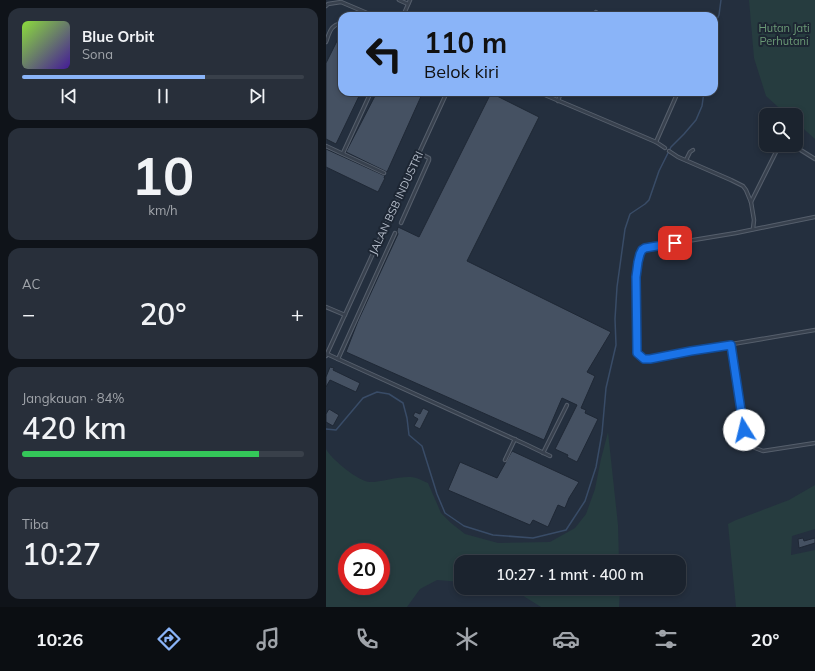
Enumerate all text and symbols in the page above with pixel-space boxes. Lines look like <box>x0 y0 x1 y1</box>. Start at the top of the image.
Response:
park label: Hutan Jati Perhutani <box>758 21 810 48</box>
text: 110 m <box>424 25 507 60</box>
text: Blue Orbit <box>82 27 154 46</box>
icon: left <box>358 28 410 80</box>
text: Sona <box>82 46 113 62</box>
text: Belok kiri <box>424 60 499 83</box>
icon: previous <box>58 85 80 107</box>
icon: pause <box>152 85 174 107</box>
icon: next <box>246 85 268 107</box>
map controls <box>759 108 803 152</box>
button: search <box>759 108 803 152</box>
text: 10 <box>132 143 194 208</box>
street label: JALAN BSB INDUSTRI <box>366 149 426 257</box>
text: km/h <box>148 202 178 218</box>
pin <box>658 226 692 260</box>
icon: arrive <box>664 232 686 254</box>
text: AC <box>22 276 40 292</box>
text: 20° <box>139 295 187 333</box>
text: − <box>22 300 35 328</box>
text: + <box>291 300 304 328</box>
text: Jangkauan · 84% <box>22 390 124 406</box>
text: 420 km <box>22 409 127 447</box>
position arrow <box>723 409 765 451</box>
text: Tiba <box>22 516 49 532</box>
text: 10:27 <box>22 535 101 573</box>
speed limit sign: 20 <box>338 543 390 595</box>
text: 10:27 · 1 mnt · 400 m <box>496 565 644 584</box>
icon: directions <box>155 625 183 653</box>
icon: music <box>254 625 282 653</box>
icon: phone <box>353 625 381 653</box>
icon: climate <box>453 625 481 653</box>
icon: car <box>552 625 580 653</box>
icon: filters <box>652 625 680 653</box>
text: 10:26 <box>36 628 83 651</box>
text: 20° <box>751 628 779 651</box>

